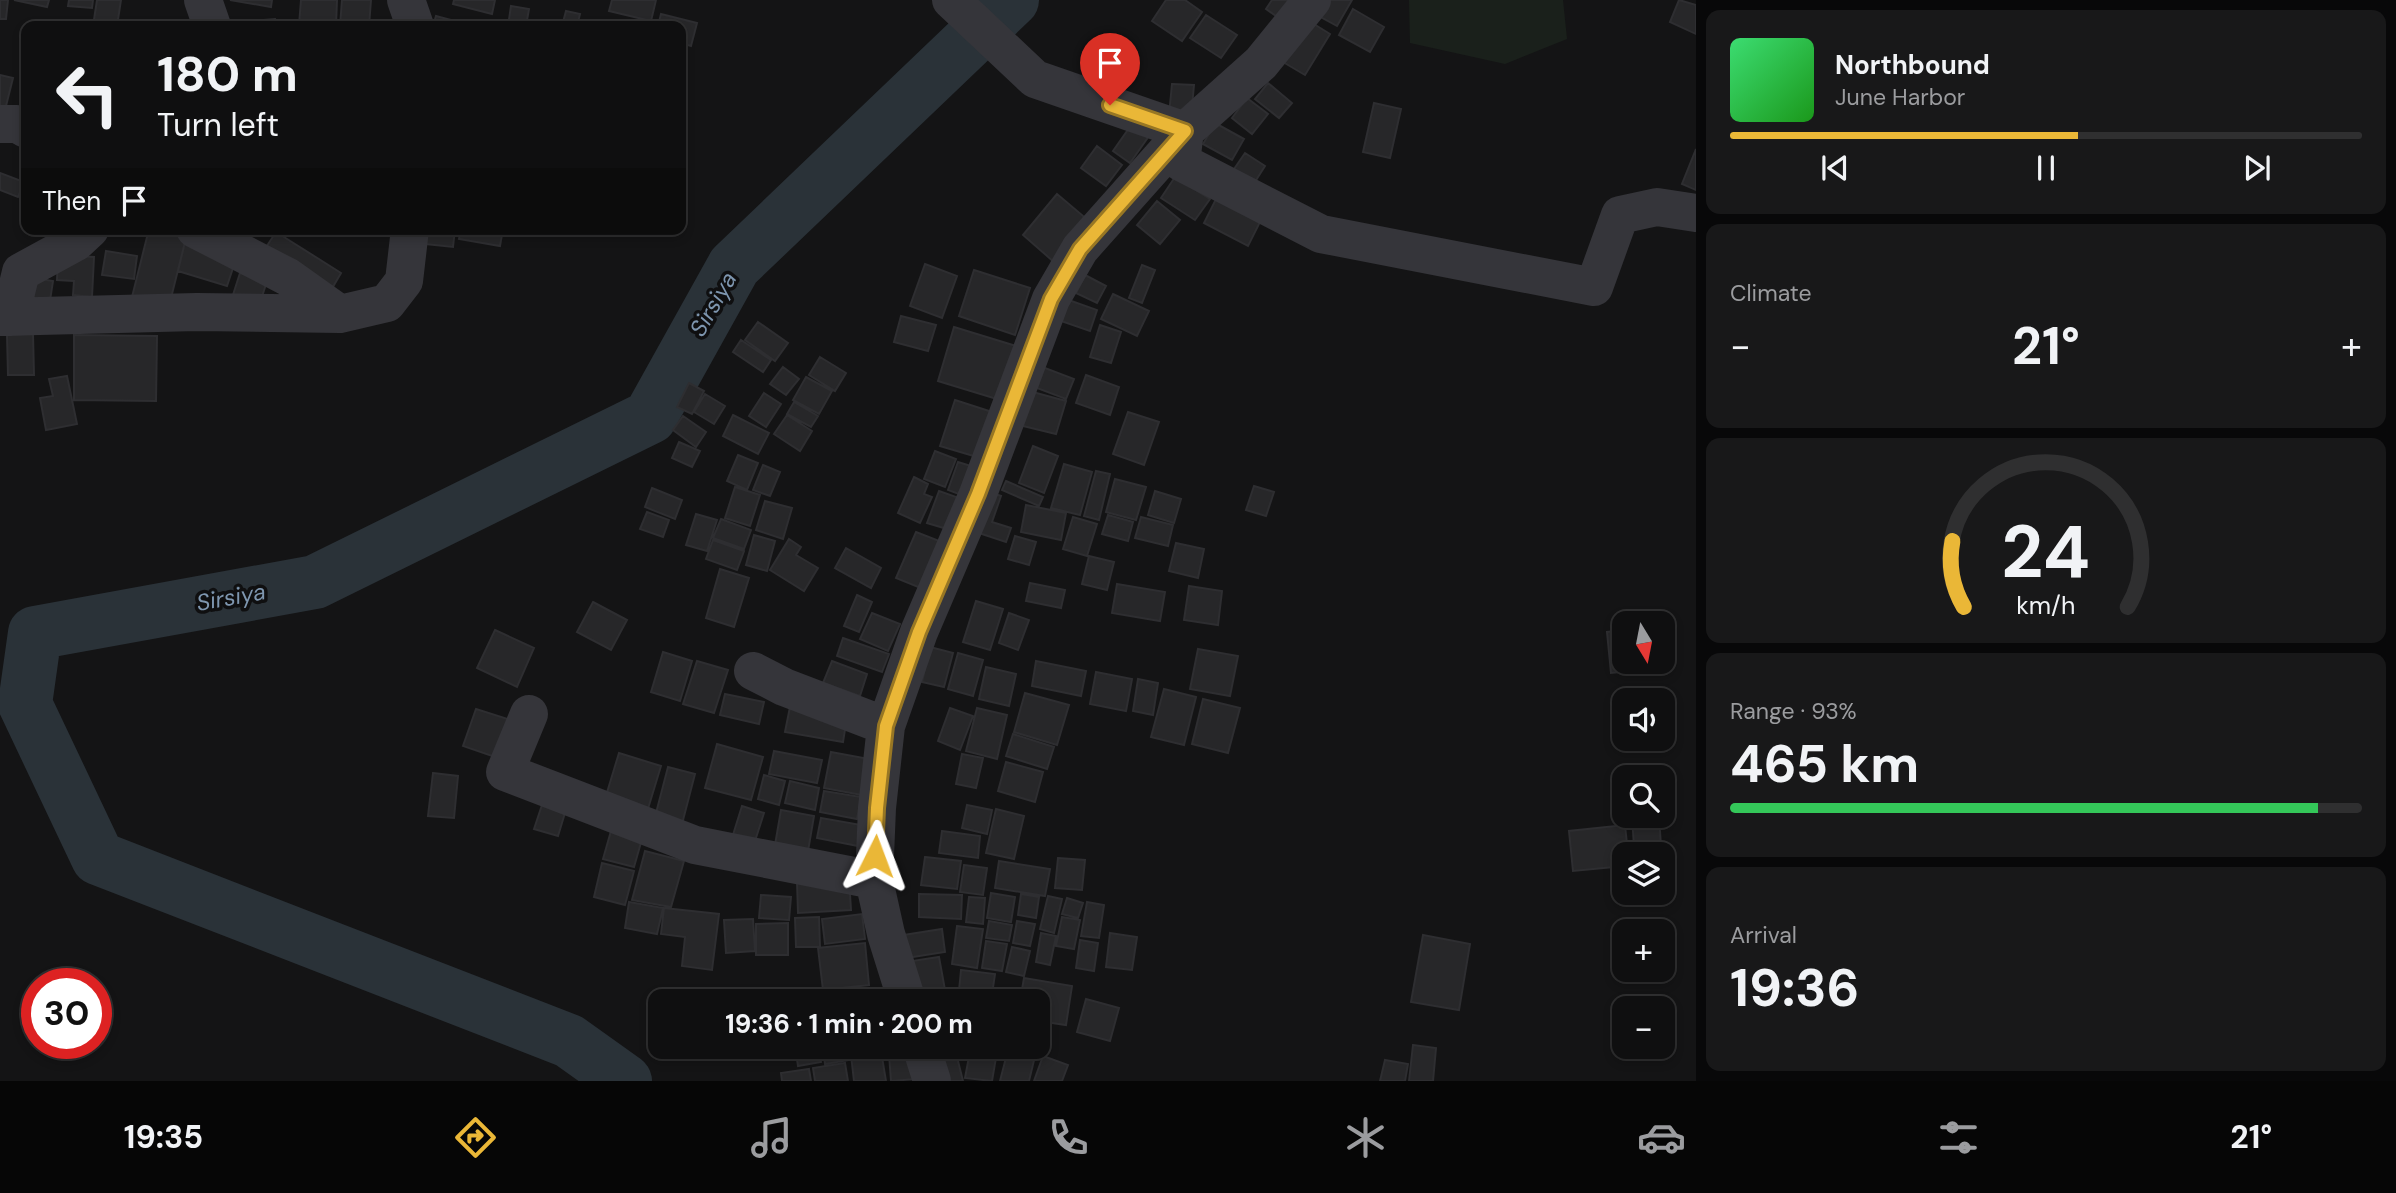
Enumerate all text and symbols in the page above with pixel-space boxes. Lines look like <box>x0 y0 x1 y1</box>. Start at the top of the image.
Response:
pin <box>1080 33 1140 105</box>
text: 180 m <box>157 42 298 106</box>
icon: arrive <box>1091 44 1129 82</box>
text: Northbound <box>1835 48 1990 82</box>
icon: left <box>42 49 133 140</box>
text: June Harbor <box>1835 82 1965 112</box>
text: Turn left <box>157 104 279 146</box>
icon: previous <box>1816 149 1854 187</box>
icon: pause <box>2027 149 2065 187</box>
icon: next <box>2238 149 2276 187</box>
icon: arrive <box>115 182 153 220</box>
text: Then <box>42 184 101 218</box>
water label: Sirsiya <box>683 266 743 342</box>
text: Climate <box>1730 278 1812 308</box>
text: 21° <box>2012 312 2080 380</box>
text: − <box>1730 321 1751 371</box>
text: + <box>2341 321 2362 371</box>
text: 24 <box>2002 505 2090 600</box>
water label: Sirsiya <box>194 576 268 618</box>
text: km/h <box>2016 588 2076 621</box>
north arrow <box>1612 611 1675 674</box>
map controls <box>1612 611 1675 1059</box>
button: sound <box>1612 688 1675 751</box>
text: Range · 93% <box>1730 696 1857 726</box>
text: 465 km <box>1730 730 1919 798</box>
button: search <box>1612 765 1675 828</box>
position arrow <box>838 819 912 893</box>
button: layers <box>1612 842 1675 905</box>
button: + <box>1612 919 1675 982</box>
text: Arrival <box>1730 920 1797 950</box>
text: 19:36 <box>1730 954 1859 1022</box>
speed limit sign: 30 <box>21 968 112 1059</box>
button: − <box>1612 996 1675 1059</box>
text: 19:36 · 1 min · 200 m <box>725 1007 973 1041</box>
icon: directions <box>451 1113 500 1162</box>
icon: music <box>747 1113 796 1162</box>
icon: phone <box>1044 1113 1093 1162</box>
icon: climate <box>1341 1113 1390 1162</box>
icon: car <box>1637 1113 1686 1162</box>
icon: filters <box>1934 1113 1983 1162</box>
text: 19:35 <box>124 1116 203 1158</box>
text: 21° <box>2230 1116 2272 1158</box>

